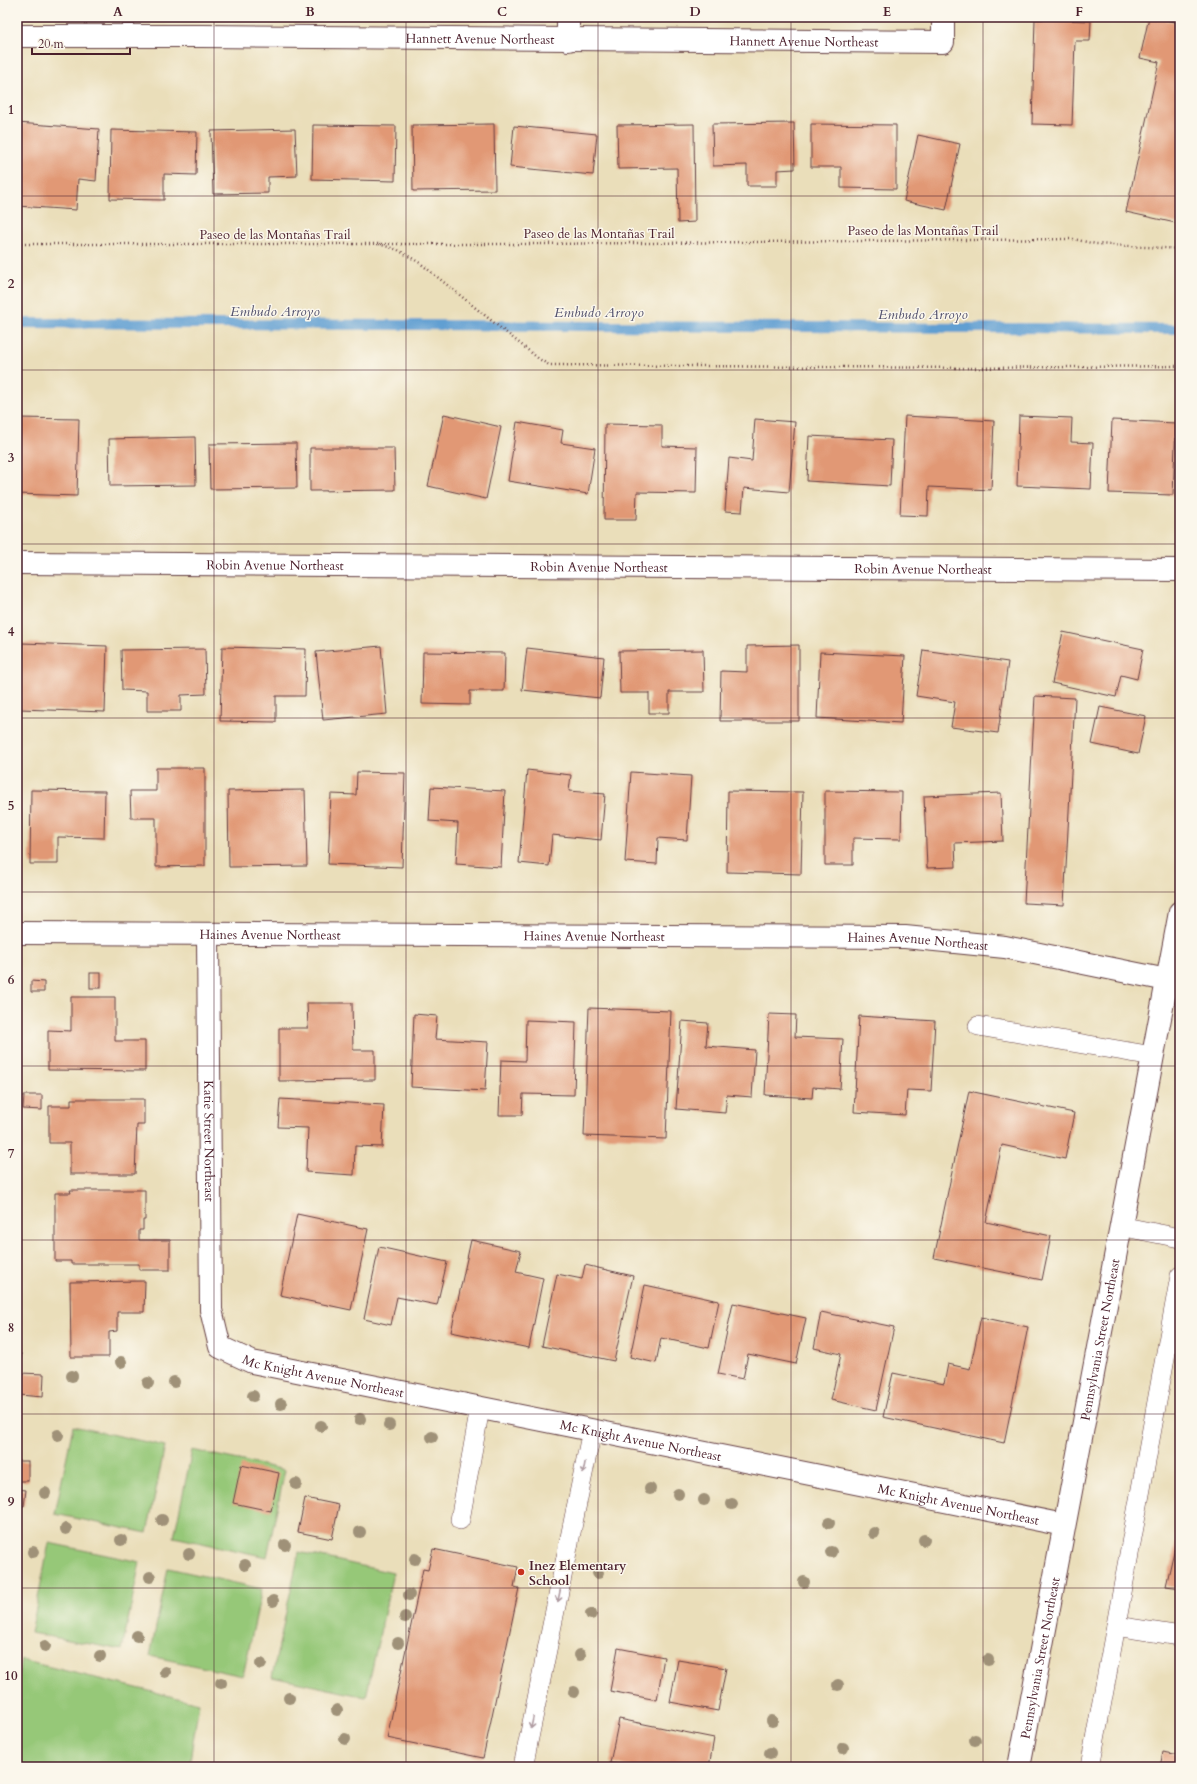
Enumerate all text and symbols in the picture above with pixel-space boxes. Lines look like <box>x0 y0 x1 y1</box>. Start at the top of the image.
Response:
text: A <box>113 3 123 21</box>
text: B <box>305 3 315 21</box>
text: C <box>497 3 507 21</box>
text: D <box>689 3 701 21</box>
text: E <box>883 3 891 21</box>
text: F <box>1075 3 1083 21</box>
scale bar <box>32 30 130 56</box>
street label: Hannett Avenue Northeast <box>406 30 554 49</box>
street label: Hannett Avenue Northeast <box>730 32 878 51</box>
text: 20 m <box>38 36 65 52</box>
text: 1 <box>8 101 14 119</box>
street label: Paseo de las Montañas Trail <box>847 222 999 240</box>
street label: Paseo de las Montañas Trail <box>523 225 675 243</box>
street label: Paseo de las Montañas Trail <box>199 226 351 244</box>
text: 2 <box>8 275 15 293</box>
water label: Embudo Arroyo <box>230 302 320 321</box>
water label: Embudo Arroyo <box>554 303 644 322</box>
water label: Embudo Arroyo <box>878 305 968 324</box>
text: 3 <box>8 449 15 467</box>
street label: Robin Avenue Northeast <box>206 556 344 575</box>
street label: Robin Avenue Northeast <box>530 558 668 577</box>
street label: Robin Avenue Northeast <box>854 560 992 579</box>
text: 4 <box>8 623 15 641</box>
text: 5 <box>8 797 14 815</box>
street label: Haines Avenue Northeast <box>199 926 341 944</box>
street label: Haines Avenue Northeast <box>523 927 665 946</box>
street label: Haines Avenue Northeast <box>847 929 989 955</box>
text: 6 <box>8 971 15 989</box>
street label: Katie Street Northeast <box>199 1080 218 1202</box>
text: 7 <box>8 1145 15 1163</box>
street label: Pennsylvania Street Northeast <box>1076 1257 1125 1422</box>
text: 8 <box>8 1319 14 1337</box>
street label: Mc Knight Avenue Northeast <box>239 1351 405 1402</box>
street label: Mc Knight Avenue Northeast <box>558 1416 723 1466</box>
one-way arrow <box>580 1462 588 1475</box>
street label: Mc Knight Avenue Northeast <box>876 1480 1041 1530</box>
text: 9 <box>8 1493 15 1511</box>
place label: Inez Elementary School <box>529 1557 627 1590</box>
marker: Inez Elementary School <box>516 1567 526 1577</box>
street label: Pennsylvania Street Northeast <box>1016 1576 1065 1740</box>
one-way arrow <box>554 1589 562 1602</box>
text: 10 <box>4 1667 18 1685</box>
one-way arrow <box>528 1716 536 1729</box>

